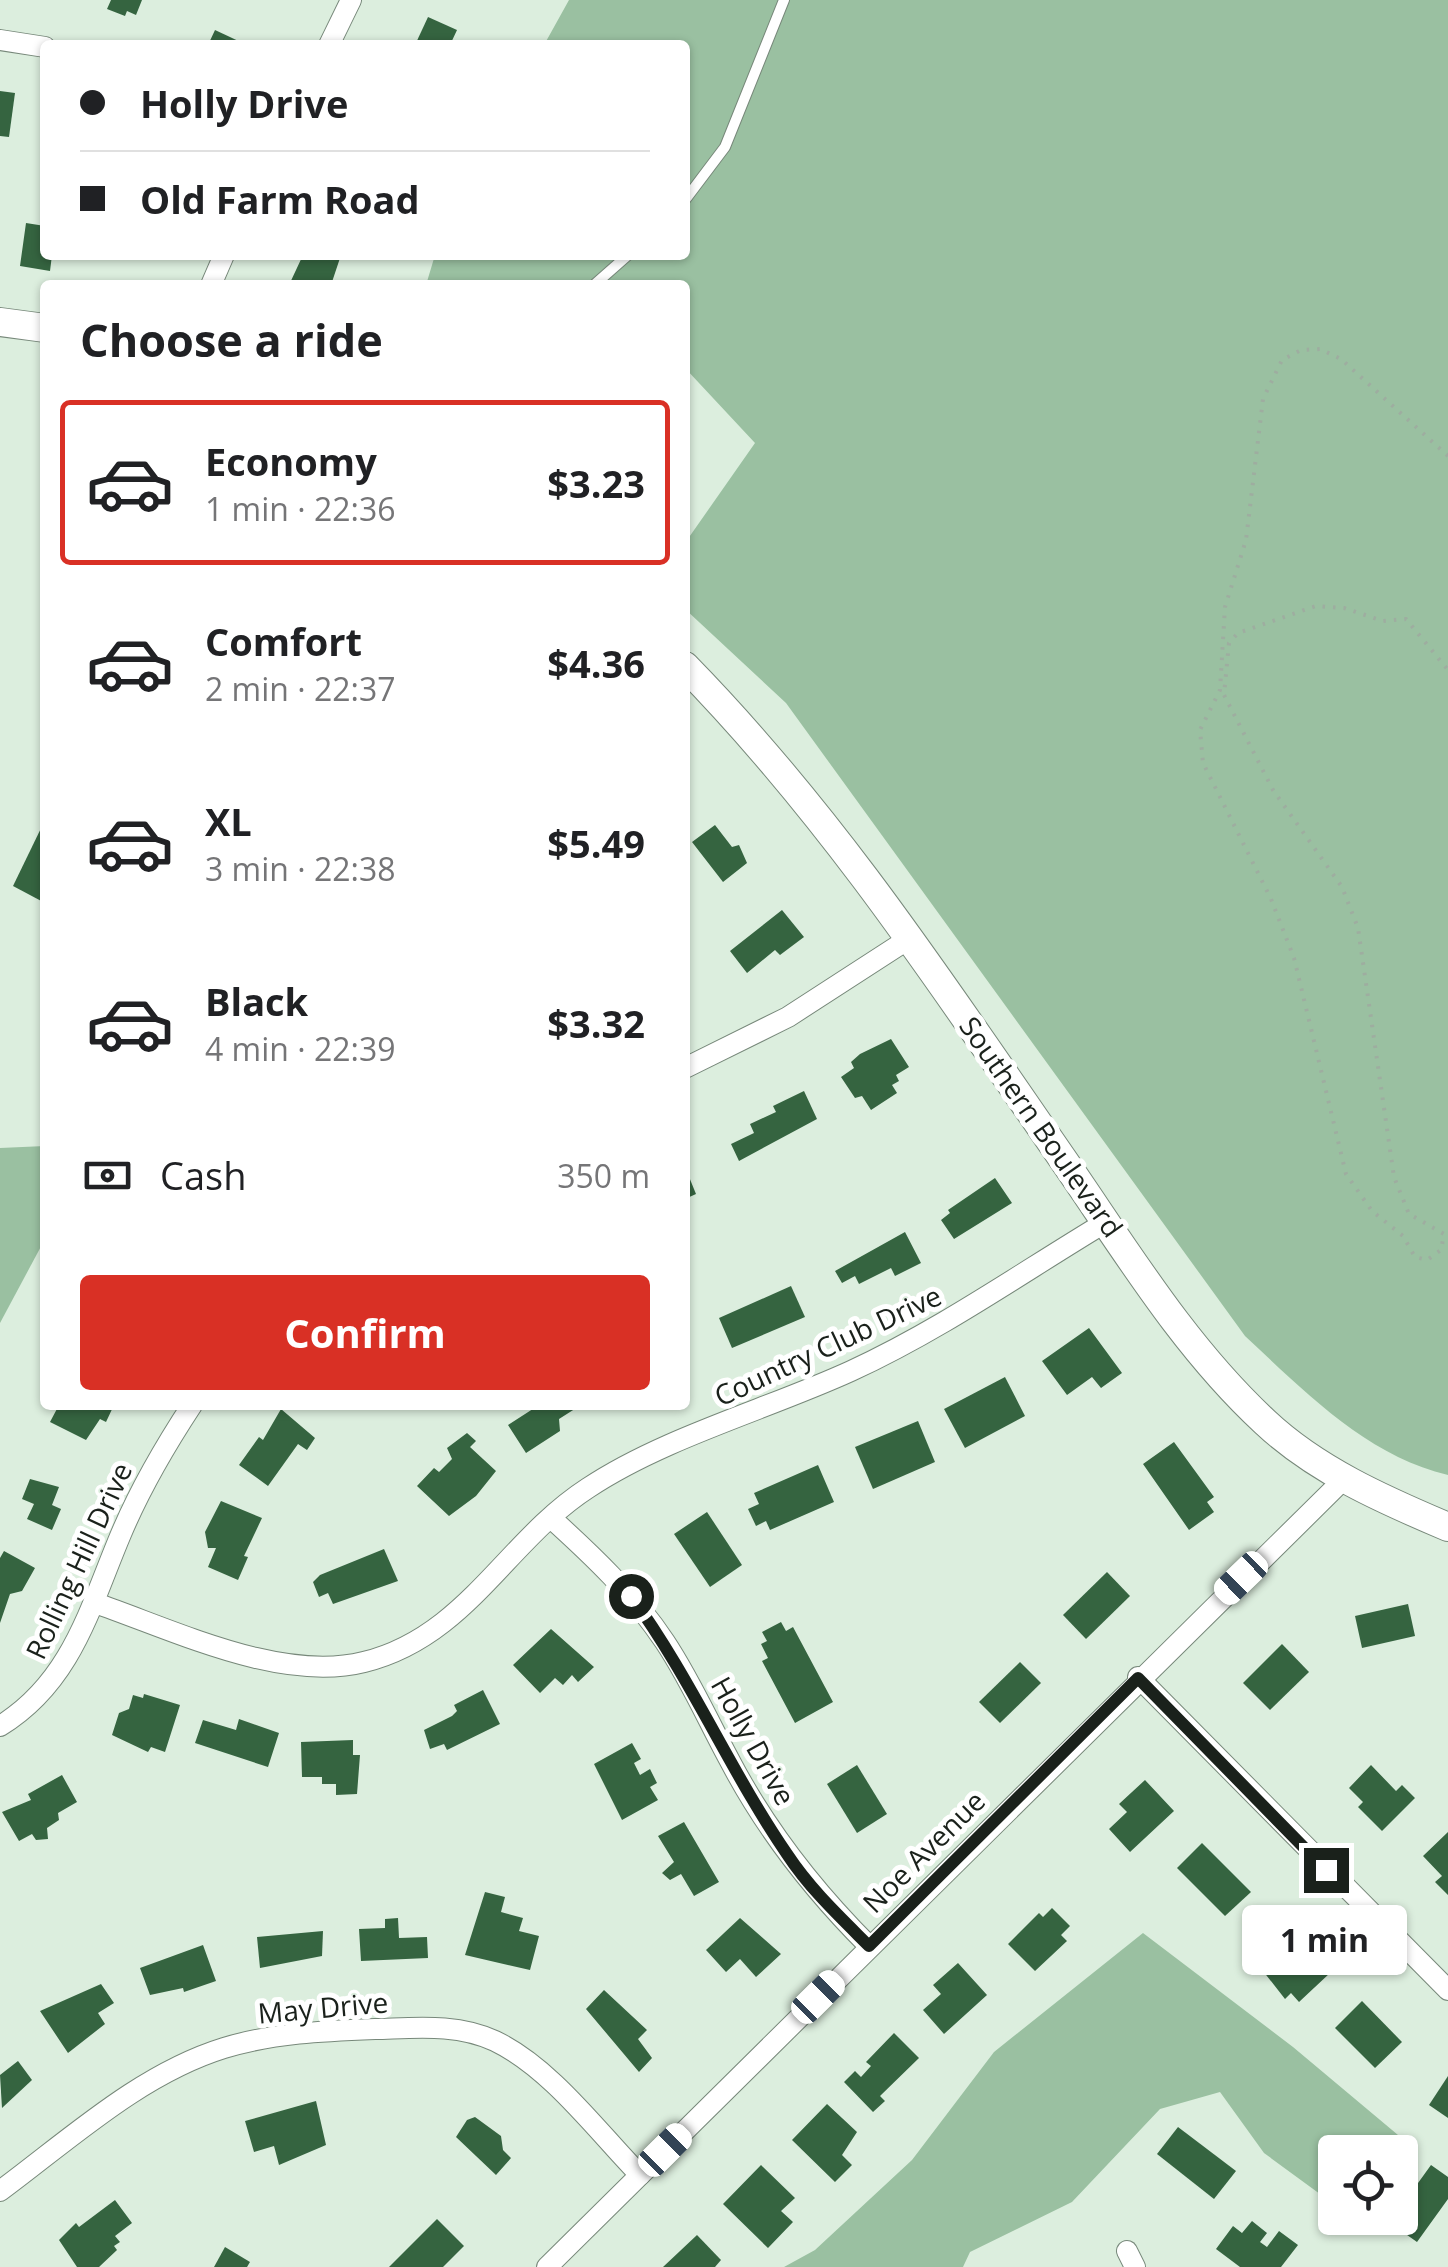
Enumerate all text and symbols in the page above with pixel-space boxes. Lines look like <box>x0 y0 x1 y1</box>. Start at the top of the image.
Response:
text: Holly Drive <box>140 77 348 129</box>
text: Old Farm Road <box>140 173 420 225</box>
text: Choose a ride <box>80 309 383 370</box>
text: Economy <box>205 435 377 487</box>
icon: car <box>85 438 175 528</box>
text: $3.23 <box>547 457 645 509</box>
text: 1 min · 22:36 <box>205 487 396 530</box>
text: Comfort <box>205 615 362 667</box>
icon: car <box>85 618 175 708</box>
text: $4.36 <box>547 637 645 689</box>
text: 2 min · 22:37 <box>205 667 396 710</box>
text: XL <box>205 795 252 847</box>
icon: car <box>85 798 175 888</box>
text: $5.49 <box>547 817 645 869</box>
text: 3 min · 22:38 <box>205 847 396 890</box>
text: Black <box>205 975 308 1027</box>
icon: car <box>85 978 175 1068</box>
text: $3.32 <box>547 997 645 1049</box>
street label: Southern Boulevard <box>951 1009 1132 1244</box>
text: 4 min · 22:39 <box>205 1027 396 1070</box>
icon: cash <box>80 1148 135 1203</box>
text: Cash <box>160 1149 246 1201</box>
text: 350 m <box>557 1154 650 1197</box>
button: Confirm <box>80 1275 650 1390</box>
street label: Country Club Drive <box>708 1276 947 1414</box>
street label: Rolling Hill Drive <box>16 1456 140 1665</box>
car <box>1209 1546 1273 1610</box>
route start <box>609 1574 654 1619</box>
street label: Holly Drive <box>703 1669 805 1812</box>
street label: Noe Avenue <box>854 1782 993 1921</box>
route end <box>1304 1848 1349 1893</box>
callout: 1 min <box>1244 1905 1408 1975</box>
text: 1 min <box>1280 1918 1369 1961</box>
car <box>786 1965 850 2029</box>
street label: May Drive <box>256 1982 390 2032</box>
car <box>633 2118 697 2182</box>
map controls <box>1318 2135 1418 2235</box>
button: locate <box>1318 2135 1418 2235</box>

